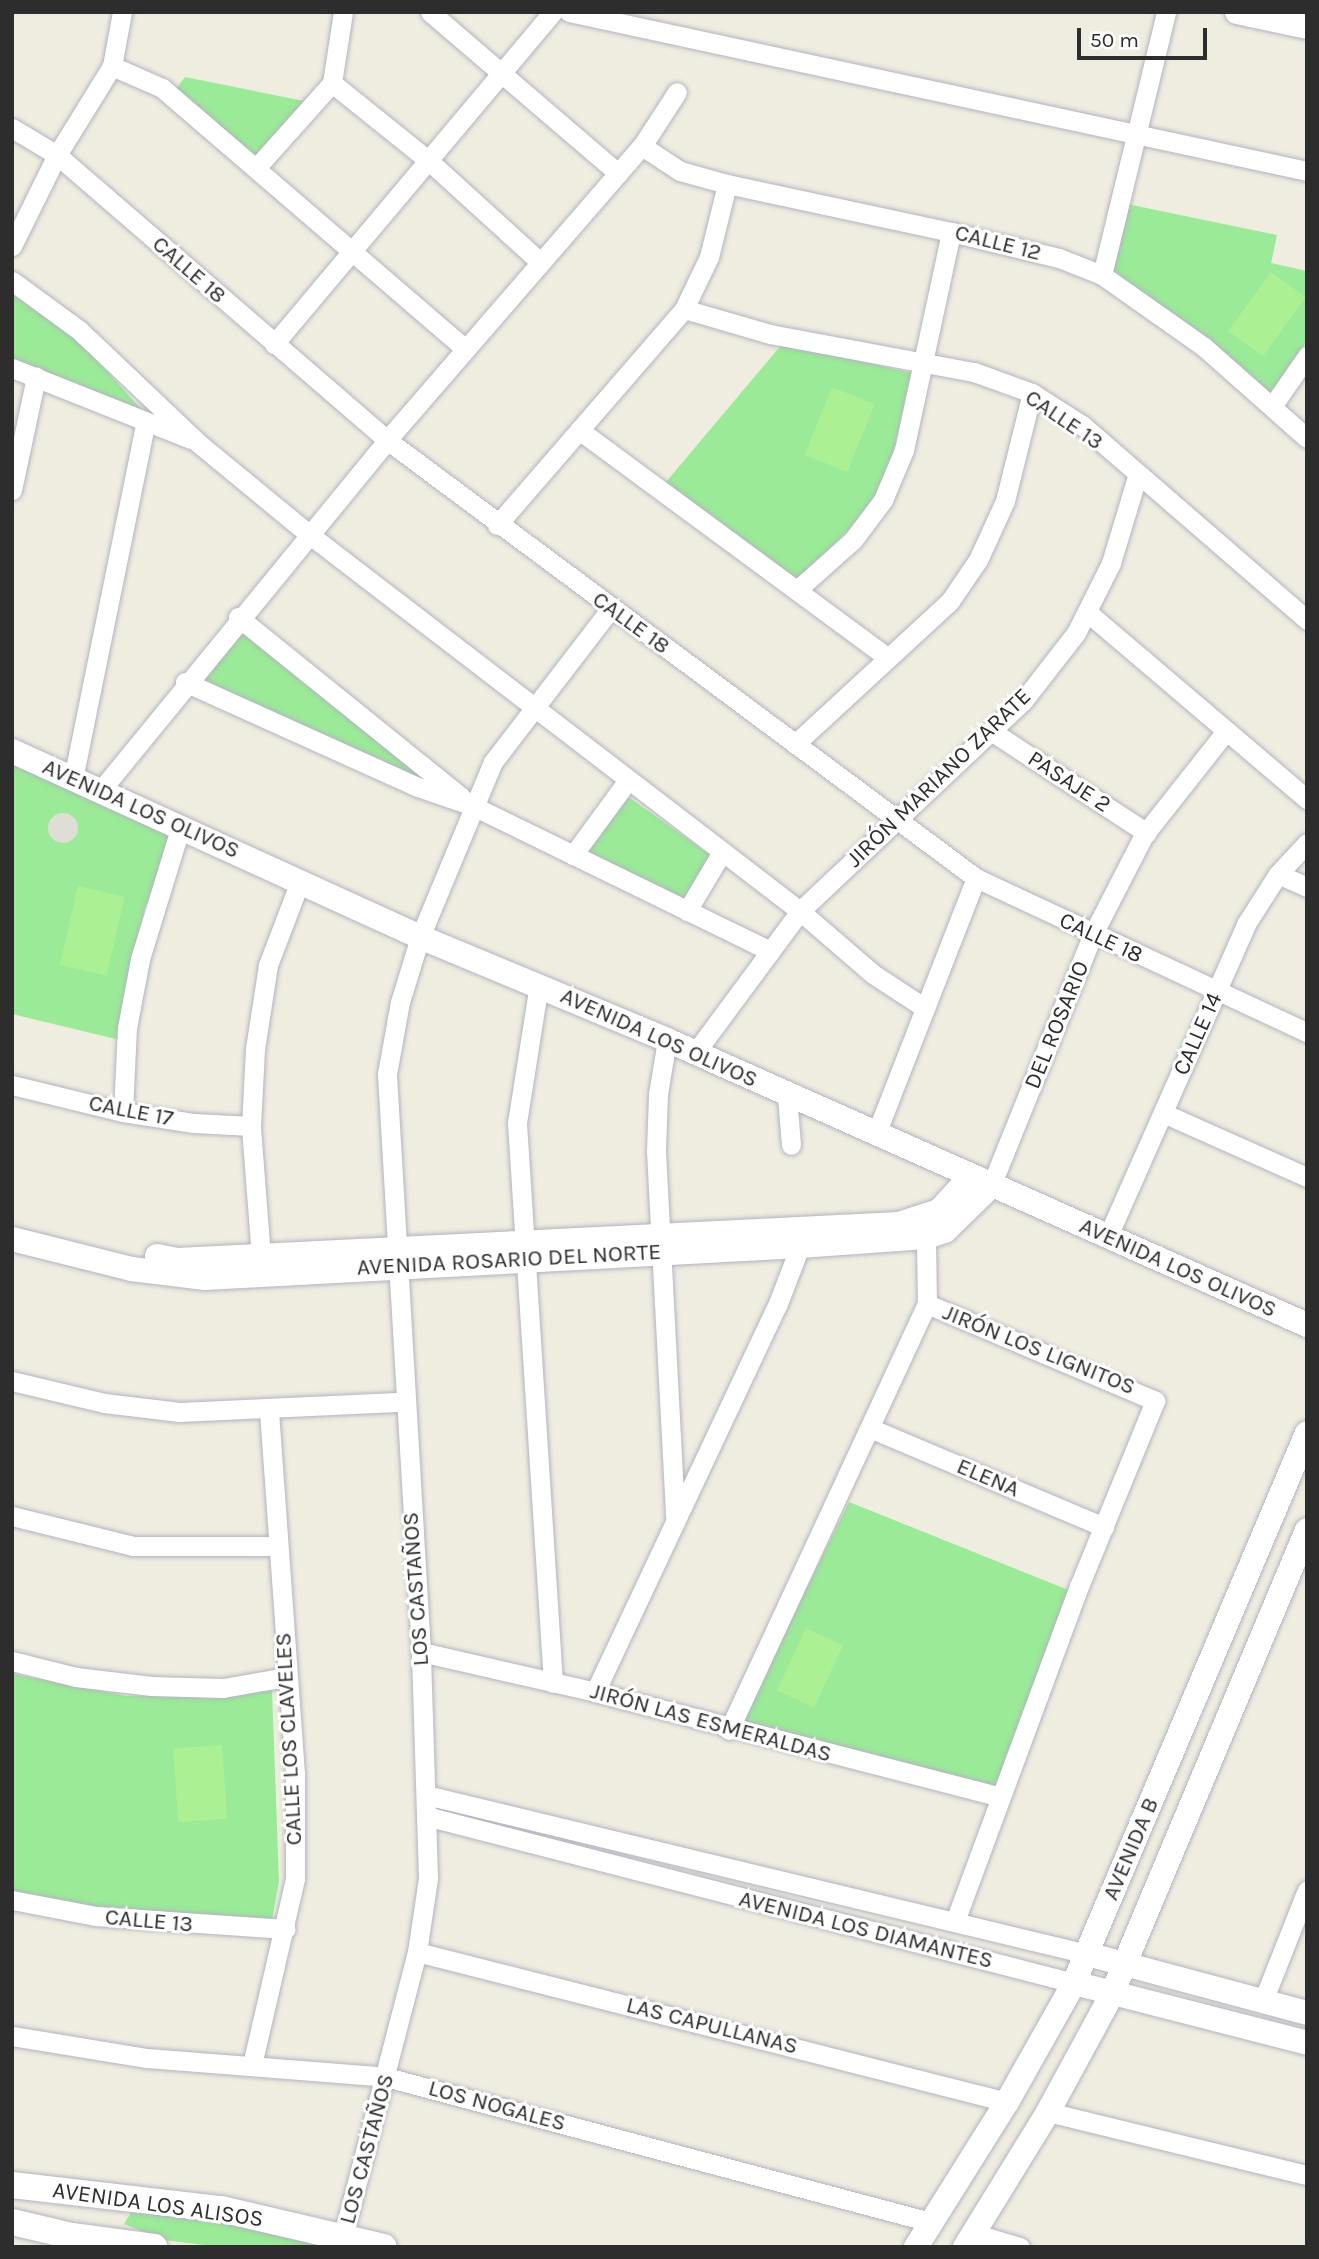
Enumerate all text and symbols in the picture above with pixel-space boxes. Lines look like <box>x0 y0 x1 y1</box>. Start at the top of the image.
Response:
scale bar <box>1081 14 1210 58</box>
text: 50 m <box>1090 28 1139 52</box>
street label: CALLE 12 <box>952 219 1044 267</box>
street label: CALLE 18 <box>146 230 232 310</box>
street label: CALLE 13 <box>1020 384 1108 456</box>
street label: CALLE 18 <box>587 586 675 660</box>
street label: JIRÓN MARIANO ZARATE <box>841 683 1037 873</box>
street label: PASAJE 2 <box>1022 745 1116 819</box>
street label: AVENIDA LOS OLIVOS <box>38 753 244 865</box>
street label: CALLE 18 <box>1055 907 1147 969</box>
street label: DEL ROSARIO <box>1019 957 1095 1093</box>
street label: AVENIDA LOS OLIVOS <box>556 982 762 1094</box>
street label: CALLE 14 <box>1168 988 1228 1080</box>
street label: CALLE 17 <box>86 1089 176 1133</box>
street label: AVENIDA LOS OLIVOS <box>1075 1212 1281 1324</box>
street label: AVENIDA ROSARIO DEL NORTE <box>356 1238 662 1282</box>
street label: JIRÓN LOS LIGNITOS <box>939 1299 1139 1401</box>
street label: ELENA <box>952 1452 1024 1504</box>
street label: LOS CASTAÑOS <box>397 1511 435 1667</box>
street label: CALLE LOS CLAVELES <box>270 1632 308 1846</box>
street label: JIRÓN LAS ESMERALDAS <box>587 1677 835 1769</box>
street label: AVENIDA B <box>1097 1794 1165 1904</box>
street label: AVENIDA LOS DIAMANTES <box>736 1885 996 1975</box>
street label: CALLE 13 <box>104 1903 194 1939</box>
street label: LAS CAPULLANAS <box>623 1991 801 2061</box>
street label: LOS CASTAÑOS <box>334 2071 400 2227</box>
street label: LOS NOGALES <box>425 2074 569 2138</box>
street label: AVENIDA LOS ALISOS <box>51 2177 265 2233</box>

